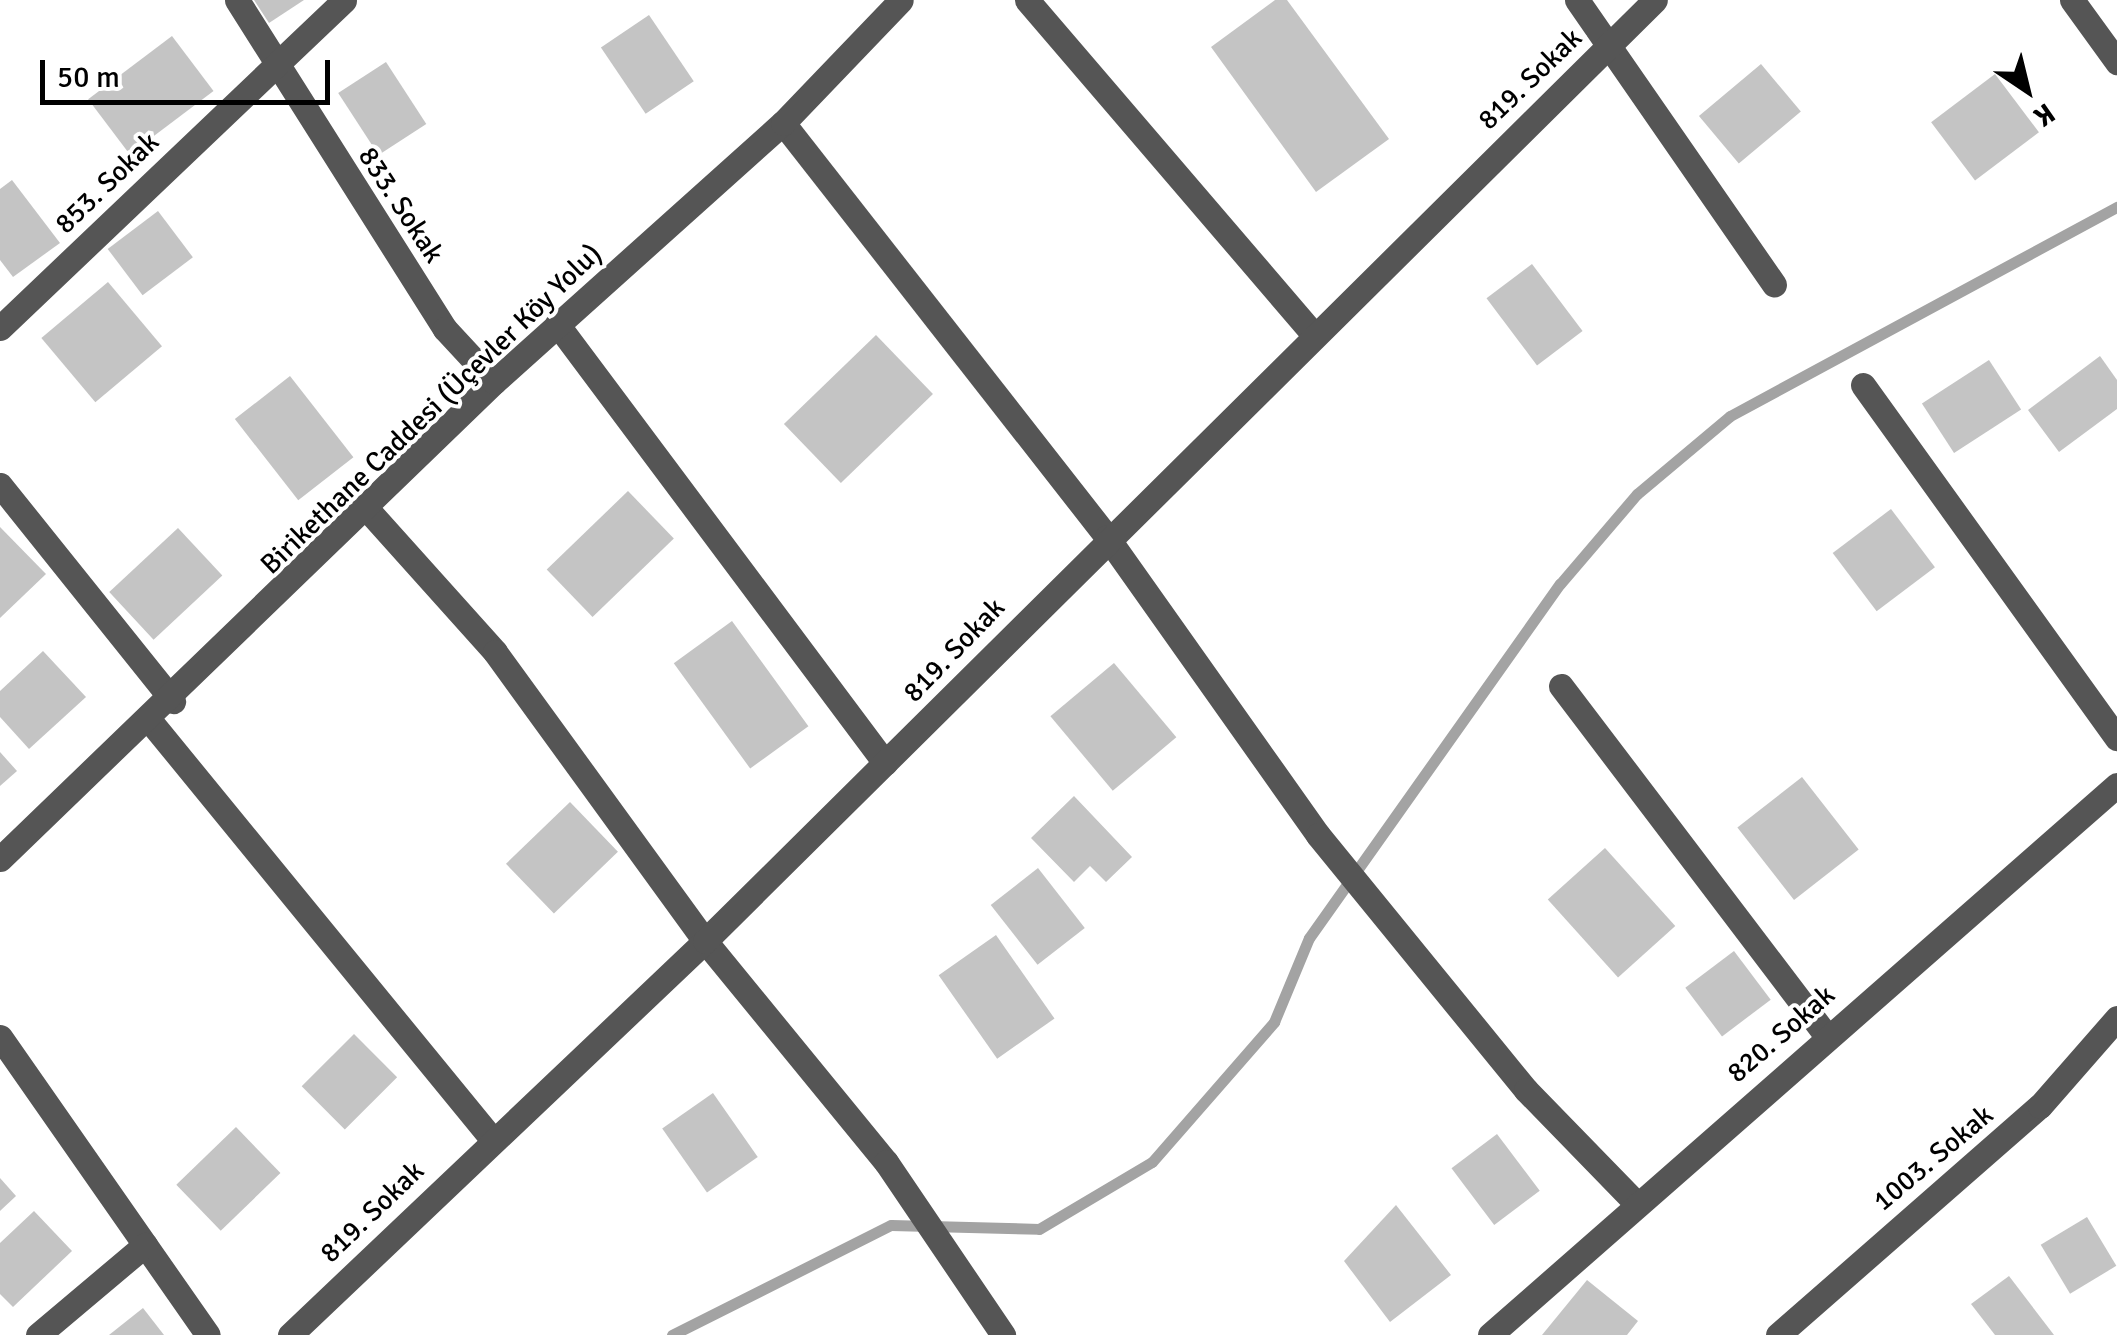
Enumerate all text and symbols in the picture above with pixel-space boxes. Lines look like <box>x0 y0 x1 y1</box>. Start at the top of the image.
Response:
street label: 819. Sokak <box>1471 21 1589 137</box>
scale bar <box>45 40 335 102</box>
north arrow <box>1977 40 2077 140</box>
text: 50 m <box>57 59 120 96</box>
text: K <box>2027 96 2061 133</box>
street label: 853. Sokak <box>48 125 166 241</box>
street label: 833. Sokak <box>351 141 451 269</box>
street label: Birikethane Caddesi (Üçevler Köy Yolu) <box>254 237 608 581</box>
street label: 819. Sokak <box>896 591 1012 709</box>
street label: 820. Sokak <box>1720 978 1842 1090</box>
street label: 1003. Sokak <box>1866 1098 2000 1218</box>
street label: 819. Sokak <box>313 1154 431 1270</box>

